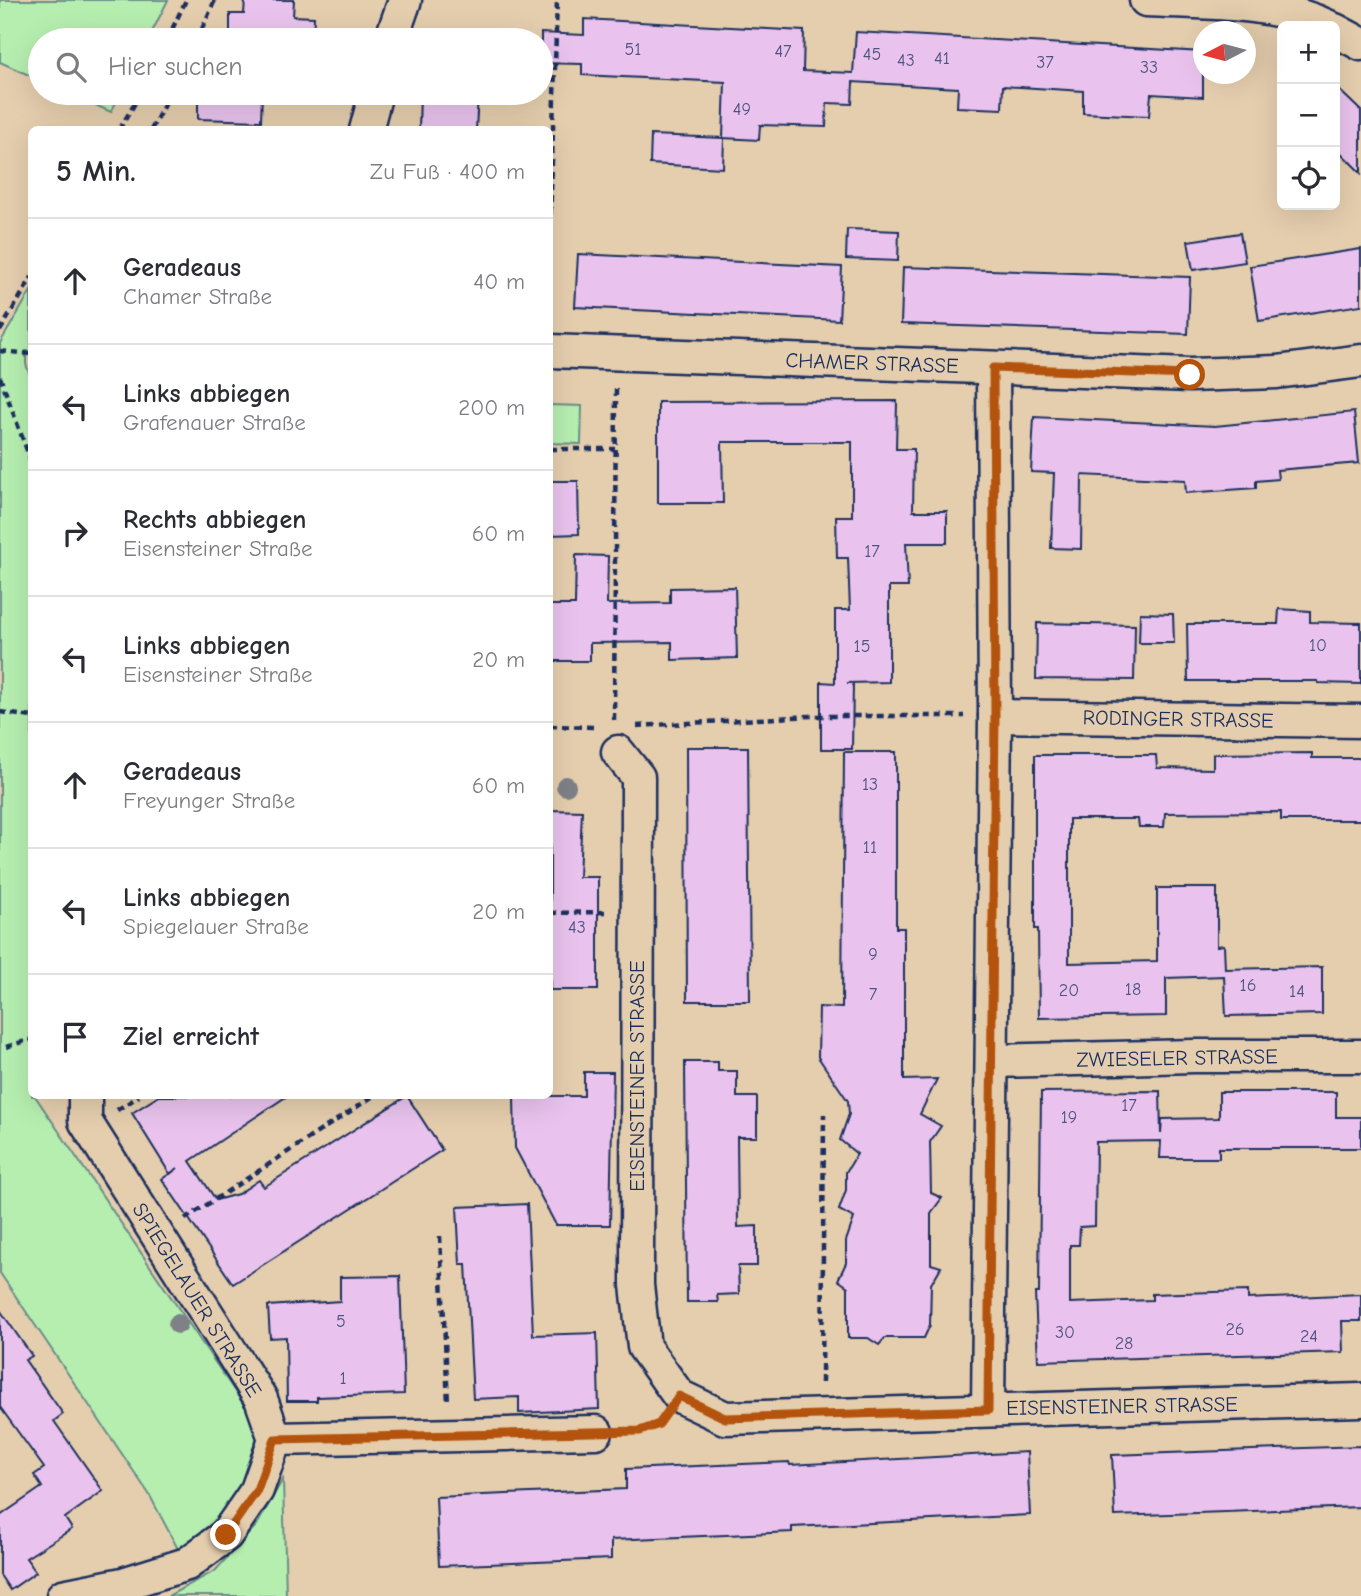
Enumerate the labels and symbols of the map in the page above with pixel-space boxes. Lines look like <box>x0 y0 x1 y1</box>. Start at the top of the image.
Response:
north arrow <box>1193 21 1256 84</box>
house number: 51 <box>625 39 641 60</box>
house number: 47 <box>774 41 792 62</box>
house number: 45 <box>863 44 881 65</box>
house number: 41 <box>934 48 950 69</box>
house number: 43 <box>897 50 915 71</box>
house number: 37 <box>1036 52 1054 73</box>
house number: 33 <box>1140 57 1158 78</box>
house number: 49 <box>733 99 751 120</box>
street label: CHAMER STRASSE <box>785 348 959 378</box>
route start <box>1174 359 1205 390</box>
house number: 17 <box>864 541 880 562</box>
house number: 10 <box>1309 635 1327 656</box>
house number: 15 <box>854 636 870 657</box>
street label: RODINGER STRASSE <box>1082 705 1274 733</box>
house number: 13 <box>862 774 878 795</box>
house number: 11 <box>863 837 877 858</box>
house number: 43 <box>568 917 586 938</box>
house number: 9 <box>868 944 878 965</box>
street label: EISENSTEINER STRASSE <box>625 960 649 1192</box>
house number: 16 <box>1240 975 1256 996</box>
house number: 18 <box>1125 979 1141 1000</box>
house number: 20 <box>1059 980 1079 1001</box>
house number: 14 <box>1289 981 1305 1002</box>
house number: 7 <box>869 984 878 1005</box>
street label: ZWIESELER STRASSE <box>1076 1044 1278 1072</box>
house number: 17 <box>1121 1095 1137 1116</box>
house number: 19 <box>1061 1107 1077 1128</box>
street label: SPIEGELAUER STRASSE <box>127 1199 267 1401</box>
house number: 5 <box>336 1311 346 1332</box>
house number: 26 <box>1225 1319 1245 1340</box>
house number: 30 <box>1055 1322 1075 1343</box>
house number: 24 <box>1300 1326 1318 1347</box>
house number: 28 <box>1115 1333 1133 1354</box>
house number: 1 <box>339 1368 347 1389</box>
street label: EISENSTEINER STRASSE <box>1006 1392 1238 1420</box>
route end <box>210 1519 241 1550</box>

